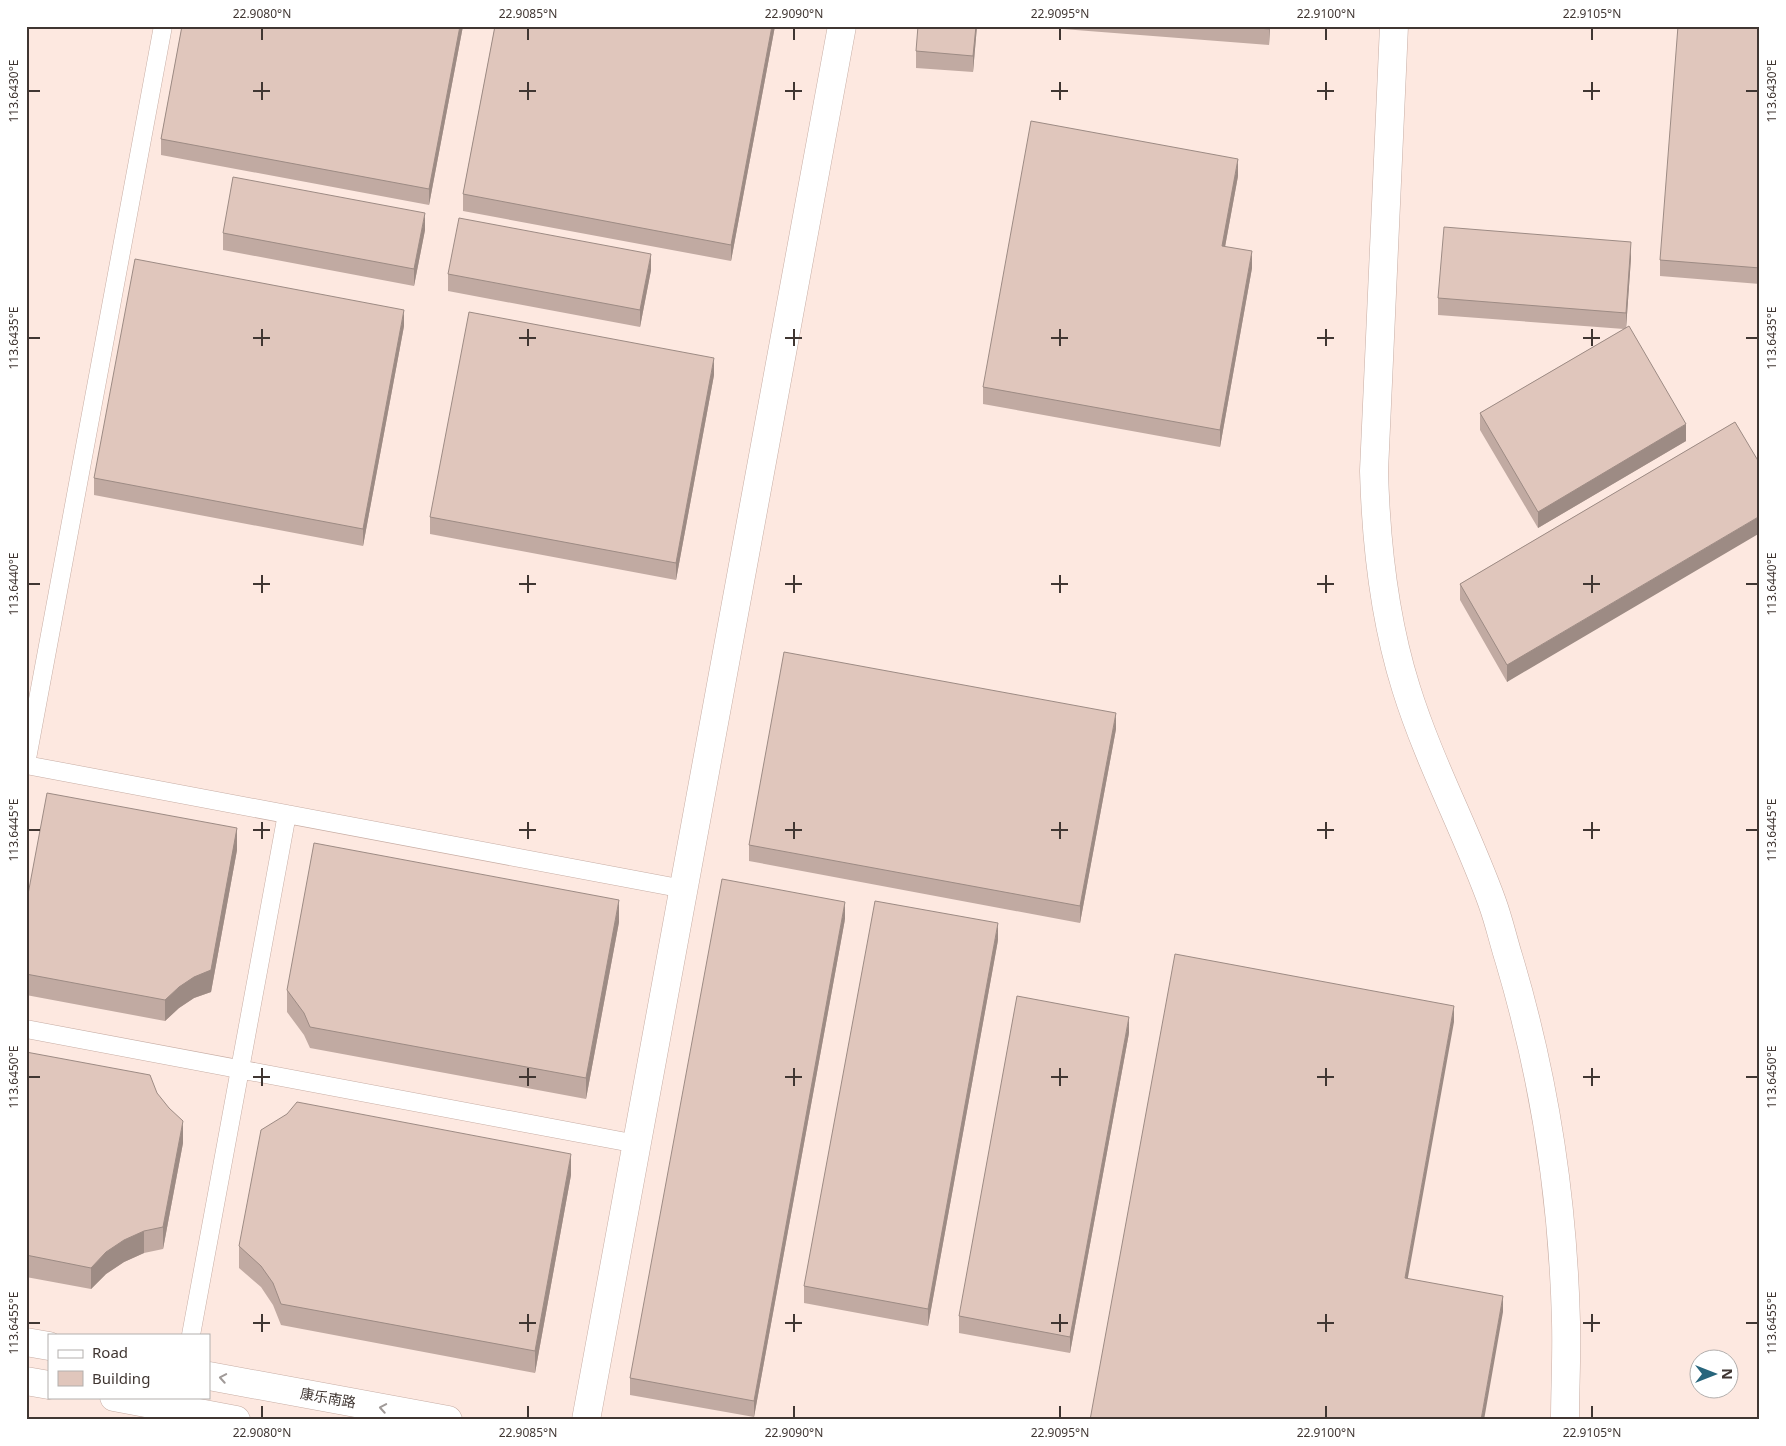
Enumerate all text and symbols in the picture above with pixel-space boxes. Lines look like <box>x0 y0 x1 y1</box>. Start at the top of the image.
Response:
text: 22.9080°N <box>233 5 291 22</box>
text: 22.9085°N <box>499 5 557 22</box>
text: 22.9090°N <box>765 5 823 22</box>
text: 22.9095°N <box>1031 5 1089 22</box>
text: 22.9100°N <box>1297 5 1355 22</box>
text: 22.9105°N <box>1563 5 1621 22</box>
text: 113.6430°E <box>5 59 22 123</box>
text: 113.6430°E <box>1763 59 1780 123</box>
text: 113.6435°E <box>5 306 22 370</box>
text: 113.6435°E <box>1763 306 1780 370</box>
text: 113.6440°E <box>5 552 22 616</box>
text: 113.6440°E <box>1763 552 1780 616</box>
text: 113.6445°E <box>5 798 22 862</box>
text: 113.6445°E <box>1763 798 1780 862</box>
text: 113.6450°E <box>5 1045 22 1109</box>
text: 113.6450°E <box>1763 1045 1780 1109</box>
text: 113.6455°E <box>5 1291 22 1355</box>
text: 113.6455°E <box>1763 1291 1780 1355</box>
legend <box>48 1334 210 1398</box>
text: Road <box>92 1342 128 1362</box>
north arrow <box>1688 1348 1738 1398</box>
text: Building <box>92 1368 150 1388</box>
text: N <box>1718 1368 1737 1380</box>
one-way arrow <box>219 1374 228 1384</box>
street label: 康乐南路 <box>299 1383 357 1412</box>
one-way arrow <box>379 1403 387 1413</box>
text: 22.9080°N <box>233 1424 291 1441</box>
text: 22.9085°N <box>499 1424 557 1441</box>
text: 22.9090°N <box>765 1424 823 1441</box>
text: 22.9095°N <box>1031 1424 1089 1441</box>
text: 22.9100°N <box>1297 1424 1355 1441</box>
text: 22.9105°N <box>1563 1424 1621 1441</box>

